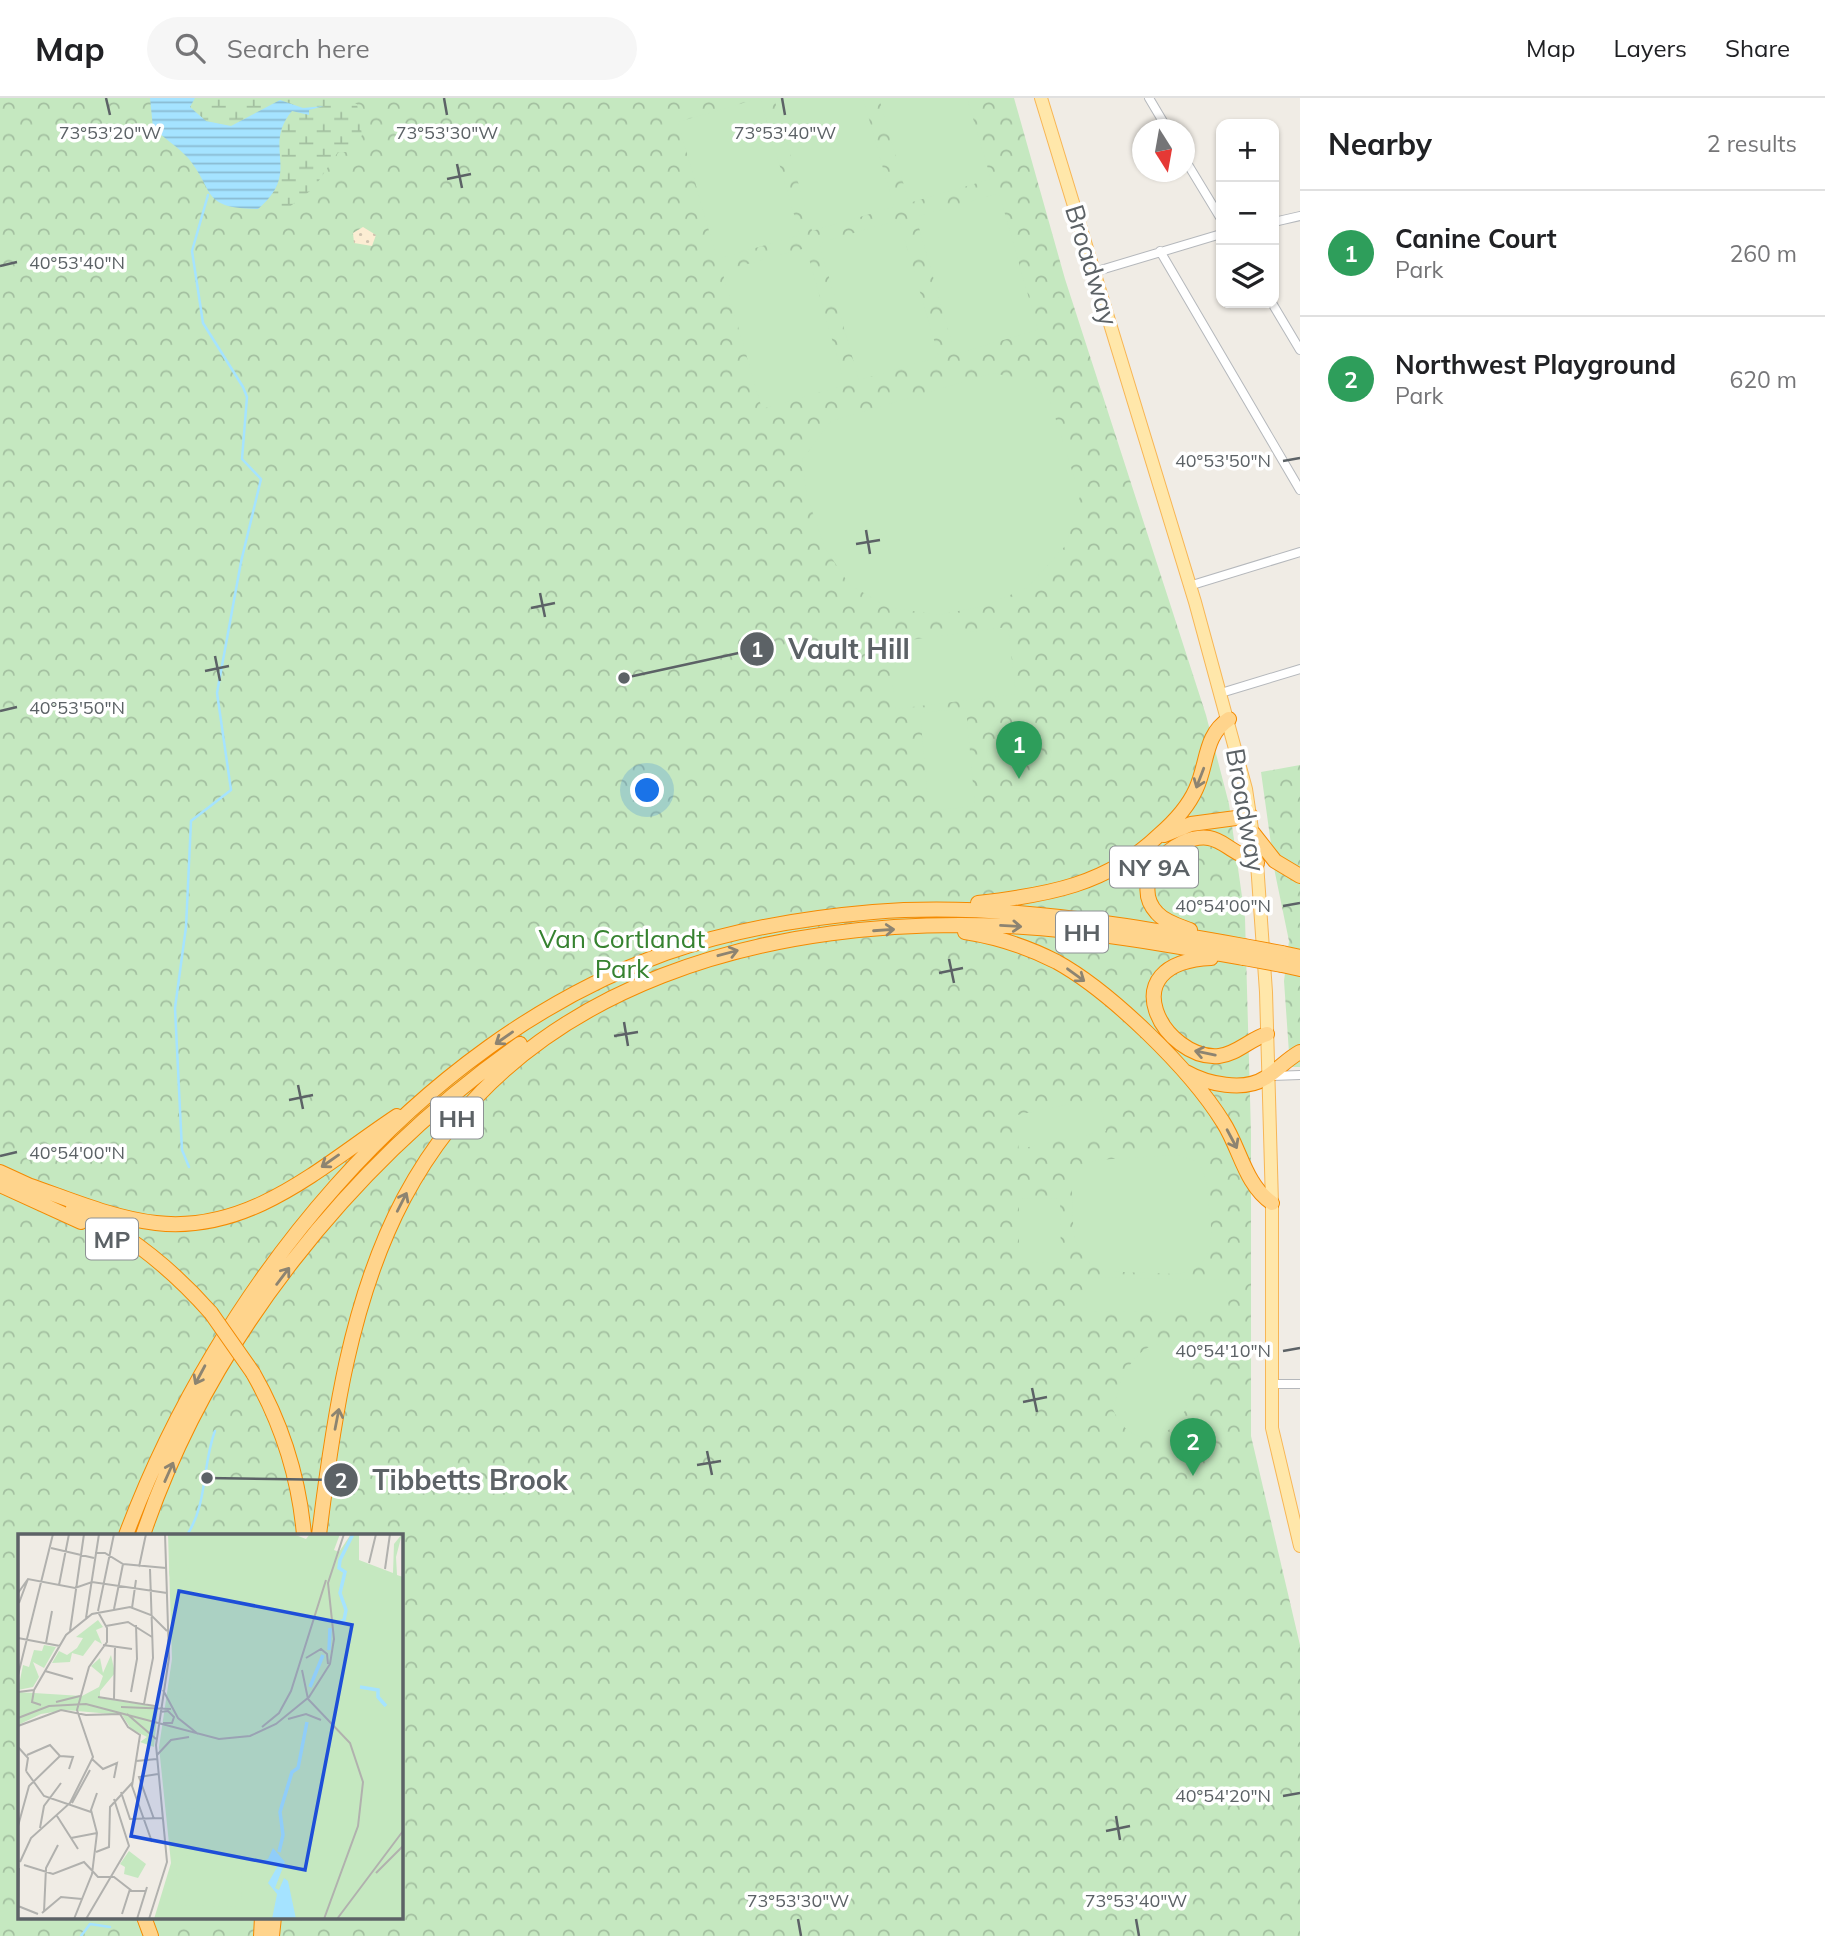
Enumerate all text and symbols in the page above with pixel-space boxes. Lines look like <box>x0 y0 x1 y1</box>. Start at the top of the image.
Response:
search box <box>147 17 637 80</box>
text: Map <box>35 28 105 69</box>
icon: search <box>171 29 209 67</box>
text: Search here <box>227 32 370 65</box>
text: Map <box>1526 33 1575 63</box>
text: Layers <box>1613 33 1687 63</box>
text: Share <box>1725 33 1790 63</box>
north arrow <box>1132 119 1195 182</box>
map controls <box>1216 119 1279 308</box>
button: + <box>1216 119 1279 182</box>
text: 73°53'20"W <box>59 121 161 144</box>
text: 73°53'30"W <box>396 121 498 144</box>
text: 73°53'40"W <box>734 121 836 144</box>
text: Nearby <box>1328 125 1432 163</box>
text: 2 results <box>1707 129 1797 158</box>
button: − <box>1216 182 1279 245</box>
street label: Broadway <box>1058 201 1126 330</box>
text: Canine Court <box>1395 222 1557 255</box>
text: 1 <box>1344 239 1358 268</box>
text: 260 m <box>1729 239 1797 268</box>
button: layers <box>1216 245 1279 308</box>
text: 40°53'40"N <box>29 251 125 274</box>
text: Park <box>1395 255 1443 284</box>
text: Northwest Playground <box>1395 348 1676 381</box>
text: 2 <box>1344 365 1358 394</box>
text: 620 m <box>1729 365 1797 394</box>
text: Park <box>1395 381 1443 410</box>
text: 40°53'50"N <box>1175 449 1271 472</box>
callout: Vault Hill <box>739 625 924 674</box>
text: Vault Hill <box>787 631 910 666</box>
text: 1 <box>751 636 763 662</box>
text: 40°53'50"N <box>29 696 125 719</box>
pin: 1 <box>996 721 1042 779</box>
street label: Broadway <box>1219 746 1273 874</box>
one-way arrow <box>1193 766 1206 788</box>
your location <box>630 773 664 807</box>
road number: NY 9A <box>1110 846 1198 888</box>
text: 40°54'00"N <box>1175 894 1271 917</box>
road number: HH <box>1056 912 1108 952</box>
one-way arrow <box>1000 920 1023 933</box>
park label: Van Cortlandt Park <box>539 922 705 985</box>
one-way arrow <box>873 923 895 936</box>
one-way arrow <box>716 946 739 959</box>
one-way arrow <box>1066 967 1085 982</box>
one-way arrow <box>495 1031 514 1046</box>
one-way arrow <box>1195 1046 1217 1059</box>
road number: HH <box>431 1098 483 1138</box>
one-way arrow <box>1226 1128 1240 1149</box>
text: 40°54'00"N <box>29 1141 125 1164</box>
one-way arrow <box>321 1154 340 1168</box>
one-way arrow <box>395 1192 409 1213</box>
road number: MP <box>86 1218 138 1260</box>
one-way arrow <box>275 1266 290 1285</box>
text: 40°54'10"N <box>1175 1339 1271 1362</box>
one-way arrow <box>192 1364 206 1385</box>
one-way arrow <box>330 1408 344 1431</box>
pin: 2 <box>1170 1418 1216 1476</box>
callout: Tibbetts Brook <box>323 1456 582 1505</box>
one-way arrow <box>163 1462 176 1483</box>
text: Tibbetts Brook <box>372 1462 568 1497</box>
text: 2 <box>335 1467 347 1493</box>
inset map <box>18 1534 402 1918</box>
text: 40°54'20"N <box>1175 1784 1271 1807</box>
text: 73°53'30"W <box>747 1889 849 1912</box>
text: 73°53'40"W <box>1085 1889 1187 1912</box>

